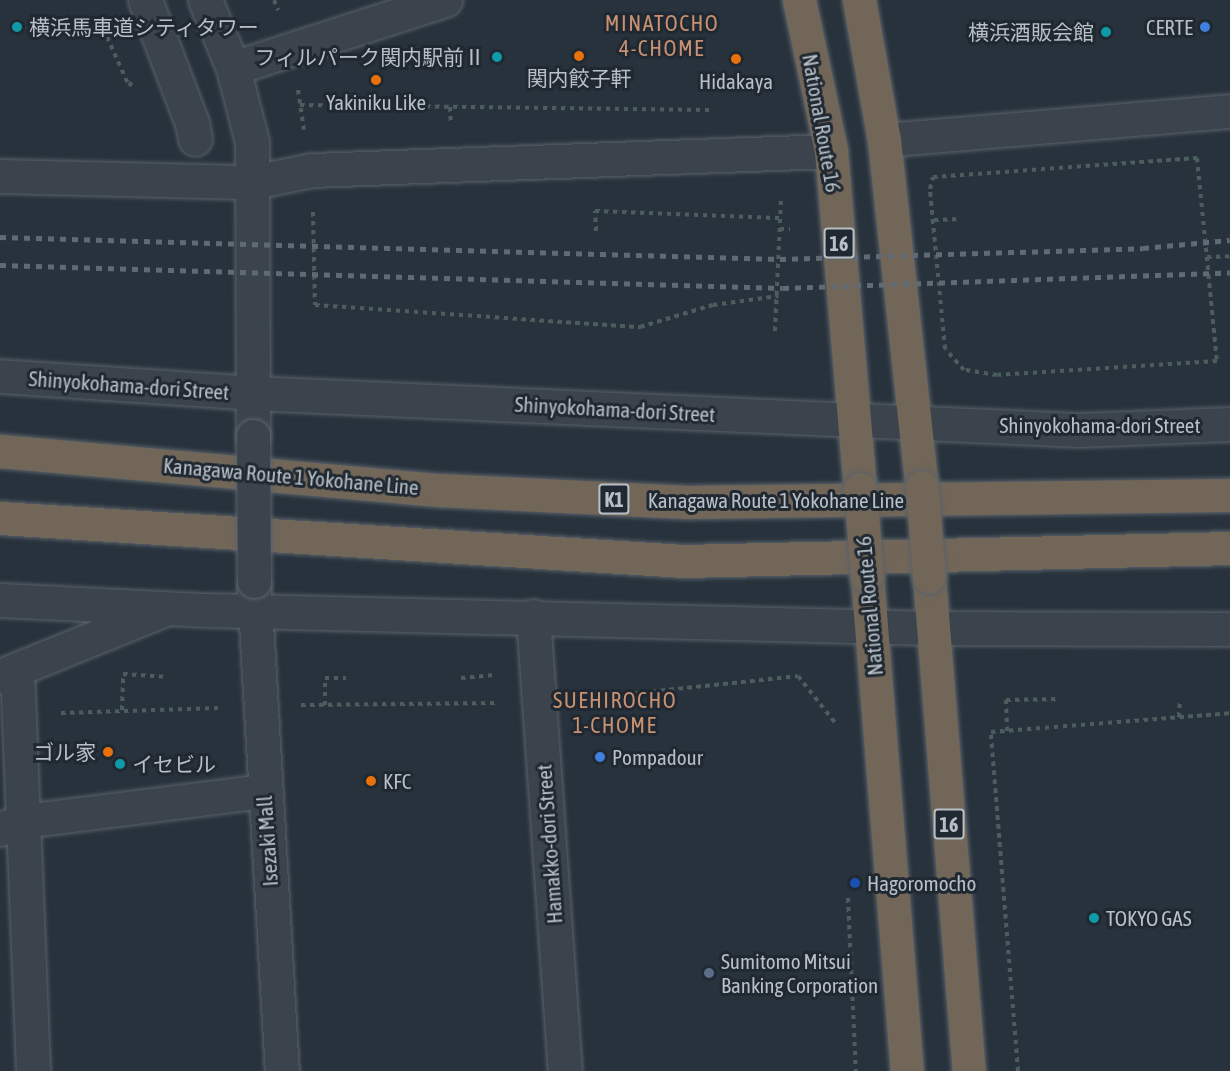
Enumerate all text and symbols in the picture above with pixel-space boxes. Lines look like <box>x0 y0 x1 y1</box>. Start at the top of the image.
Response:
district label: MINATOCHO 4-CHOME <box>605 10 719 62</box>
place label: 横浜馬車道シティタワー <box>29 14 260 40</box>
place label: CERTE <box>1146 14 1193 40</box>
place label: 横浜酒販会館 <box>968 19 1094 45</box>
marker: 横浜馬車道シティタワー <box>10 20 24 34</box>
marker: CERTE <box>1198 20 1212 34</box>
marker: 横浜酒販会館 <box>1099 25 1113 39</box>
place label: フィルパーク関内駅前Ⅱ <box>254 44 485 70</box>
marker: 関内餃子軒 <box>572 49 586 63</box>
marker: フィルパーク関内駅前Ⅱ <box>490 50 504 64</box>
marker: Hidakaya <box>729 52 743 66</box>
street label: National Route 16 <box>797 52 847 194</box>
place label: 関内餃子軒 <box>527 65 631 91</box>
place label: Hidakaya <box>699 68 773 94</box>
marker: Yakiniku Like <box>369 73 383 87</box>
place label: Yakiniku Like <box>326 89 426 115</box>
road number: 16 <box>822 226 856 260</box>
street label: Shinyokohama-dori Street <box>28 365 230 405</box>
street label: Shinyokohama-dori Street <box>514 391 716 427</box>
street label: Shinyokohama-dori Street <box>1000 412 1200 438</box>
street label: Kanagawa Route 1 Yokohane Line <box>162 452 420 500</box>
road number: K1 <box>598 482 630 516</box>
street label: Kanagawa Route 1 Yokohane Line <box>648 487 904 513</box>
street label: National Route 16 <box>850 535 888 677</box>
district label: SUEHIROCHO 1-CHOME <box>553 687 677 738</box>
place label: ゴル家 <box>33 739 96 765</box>
place label: Pompadour <box>612 744 703 770</box>
marker: ゴル家 <box>101 745 115 759</box>
marker: Pompadour <box>593 750 607 764</box>
place label: イセビル <box>132 751 216 777</box>
marker: イセビル <box>113 757 127 771</box>
street label: Hamakko-dori Street <box>531 763 567 925</box>
place label: KFC <box>383 768 411 794</box>
marker: KFC <box>364 774 378 788</box>
street label: Isezaki Mall <box>251 795 283 887</box>
road number: 16 <box>932 807 966 841</box>
place label: Hagoromocho <box>867 870 976 896</box>
marker: Hagoromocho <box>848 876 862 890</box>
place label: TOKYO GAS <box>1106 905 1191 931</box>
marker: TOKYO GAS <box>1087 911 1101 925</box>
place label: Sumitomo Mitsui Banking Corporation <box>721 948 878 998</box>
marker: Sumitomo Mitsui Banking Corporation <box>702 966 716 980</box>

